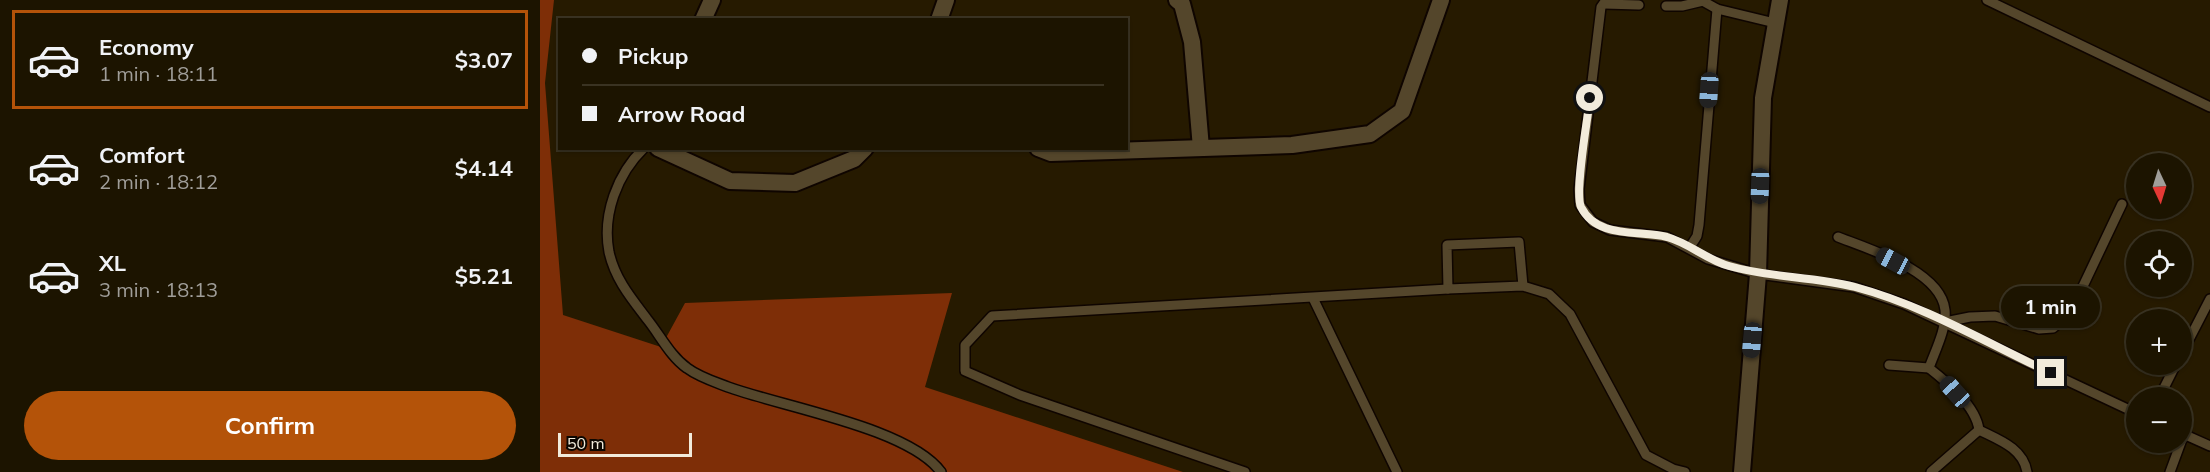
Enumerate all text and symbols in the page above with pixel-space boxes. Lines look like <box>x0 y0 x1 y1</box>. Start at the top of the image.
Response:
icon: car <box>27 33 81 87</box>
text: Economy <box>99 33 194 61</box>
text: Pickup <box>618 42 688 70</box>
text: $3.07 <box>455 46 513 74</box>
text: 1 min · 18:11 <box>99 61 218 86</box>
car <box>1699 71 1719 109</box>
route start <box>1576 84 1603 111</box>
text: Arrow Road <box>618 100 745 128</box>
icon: car <box>27 141 81 195</box>
text: Comfort <box>99 141 185 169</box>
north arrow <box>2126 153 2192 219</box>
map controls <box>2126 153 2192 453</box>
text: $4.14 <box>455 154 513 182</box>
car <box>1750 168 1770 204</box>
text: 2 min · 18:12 <box>99 169 218 194</box>
button: locate <box>2126 231 2192 297</box>
car <box>1873 245 1913 277</box>
icon: car <box>27 249 81 303</box>
text: XL <box>99 249 126 277</box>
text: $5.21 <box>455 262 513 290</box>
text: 3 min · 18:13 <box>99 277 218 302</box>
callout: 1 min <box>2002 286 2101 328</box>
text: 1 min <box>2024 294 2077 319</box>
button: + <box>2126 309 2192 375</box>
car <box>1741 321 1763 359</box>
route end <box>2037 359 2064 386</box>
car <box>1936 373 1974 411</box>
button: − <box>2126 387 2192 453</box>
button: Confirm <box>24 391 516 460</box>
scale bar <box>558 430 692 458</box>
text: 50 m <box>567 433 604 453</box>

